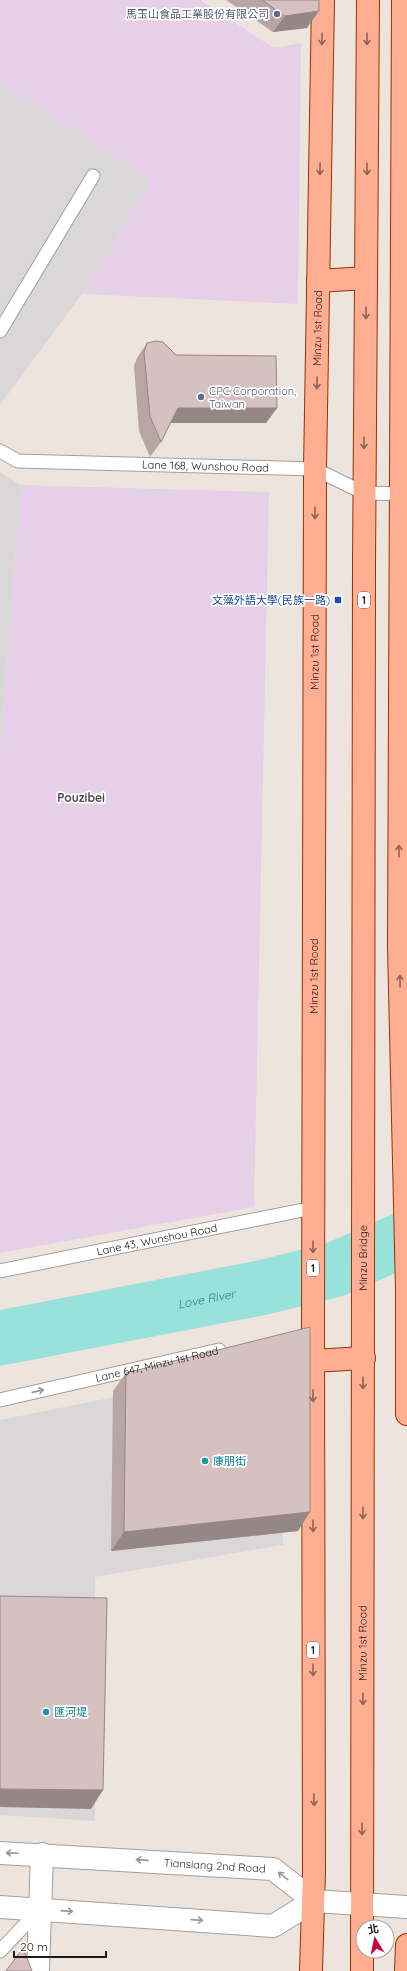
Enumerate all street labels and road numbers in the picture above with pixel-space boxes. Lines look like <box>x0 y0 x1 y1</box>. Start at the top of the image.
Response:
street label: Minzu 1st Road <box>310 290 325 366</box>
street label: Lane 168, Wunshou Road <box>142 457 269 475</box>
road number: 1 <box>358 592 370 608</box>
street label: Minzu 1st Road <box>307 614 322 690</box>
street label: Minzu 1st Road <box>307 938 321 1014</box>
street label: Lane 43, Wunshou Road <box>95 1220 218 1258</box>
street label: Minzu Bridge <box>356 1225 370 1291</box>
road number: 1 <box>307 1260 319 1276</box>
street label: Lane 647, Minzu 1st Road <box>94 1343 220 1385</box>
street label: Minzu 1st Road <box>355 1605 370 1681</box>
road number: 1 <box>307 1642 319 1658</box>
street label: Tiansiang 2nd Road <box>163 1856 266 1876</box>

